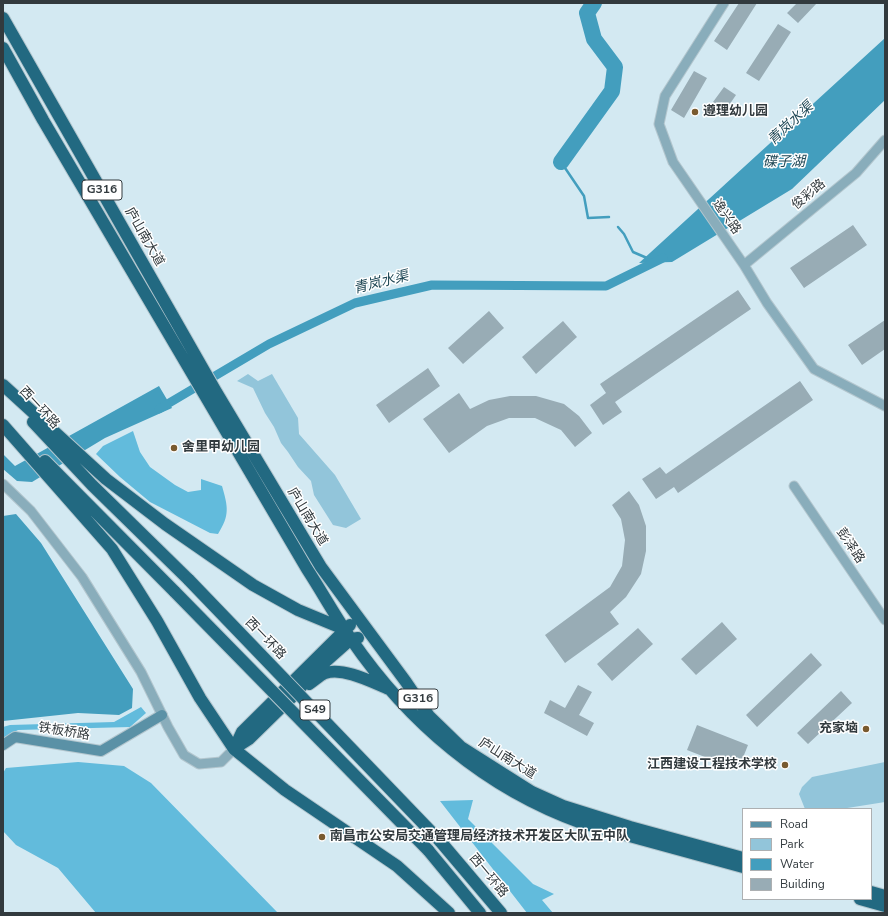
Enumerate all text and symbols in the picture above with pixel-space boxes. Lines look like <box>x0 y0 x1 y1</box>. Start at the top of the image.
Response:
water label: 青岚水渠 <box>765 99 817 149</box>
place label: 遵理幼儿园 <box>703 104 768 120</box>
marker: 遵理幼儿园 <box>690 107 700 117</box>
water label: 碟子湖 <box>763 155 805 171</box>
street label: 俊彩路 <box>789 176 829 214</box>
road number: G316 <box>82 180 122 200</box>
street label: 逸兴路 <box>708 197 744 237</box>
street label: 庐山南大道 <box>121 205 167 269</box>
water label: 青岚水渠 <box>352 268 410 298</box>
street label: 西一环路 <box>16 384 62 432</box>
place label: 舍里甲幼儿园 <box>182 440 260 456</box>
marker: 舍里甲幼儿园 <box>169 443 179 453</box>
street label: 庐山南大道 <box>284 485 330 549</box>
street label: 彭泽路 <box>833 525 867 567</box>
street label: 西一环路 <box>241 615 289 663</box>
road number: G316 <box>398 689 438 709</box>
road number: S49 <box>300 700 330 720</box>
street label: 铁板桥路 <box>37 720 91 744</box>
place label: 充家垴 <box>819 721 858 737</box>
marker: 充家垴 <box>861 724 871 734</box>
street label: 庐山南大道 <box>475 735 539 783</box>
place label: 江西建设工程技术学校 <box>647 757 777 773</box>
marker: 江西建设工程技术学校 <box>780 760 790 770</box>
legend <box>742 808 872 900</box>
text: Road <box>780 816 808 832</box>
place label: 南昌市公安局交通管理局经济技术开发区大队五中队 <box>330 829 629 845</box>
marker: 南昌市公安局交通管理局经济技术开发区大队五中队 <box>317 832 327 842</box>
text: Park <box>780 836 804 852</box>
street label: 西一环路 <box>465 851 511 901</box>
text: Water <box>780 856 814 872</box>
text: Building <box>780 876 825 892</box>

